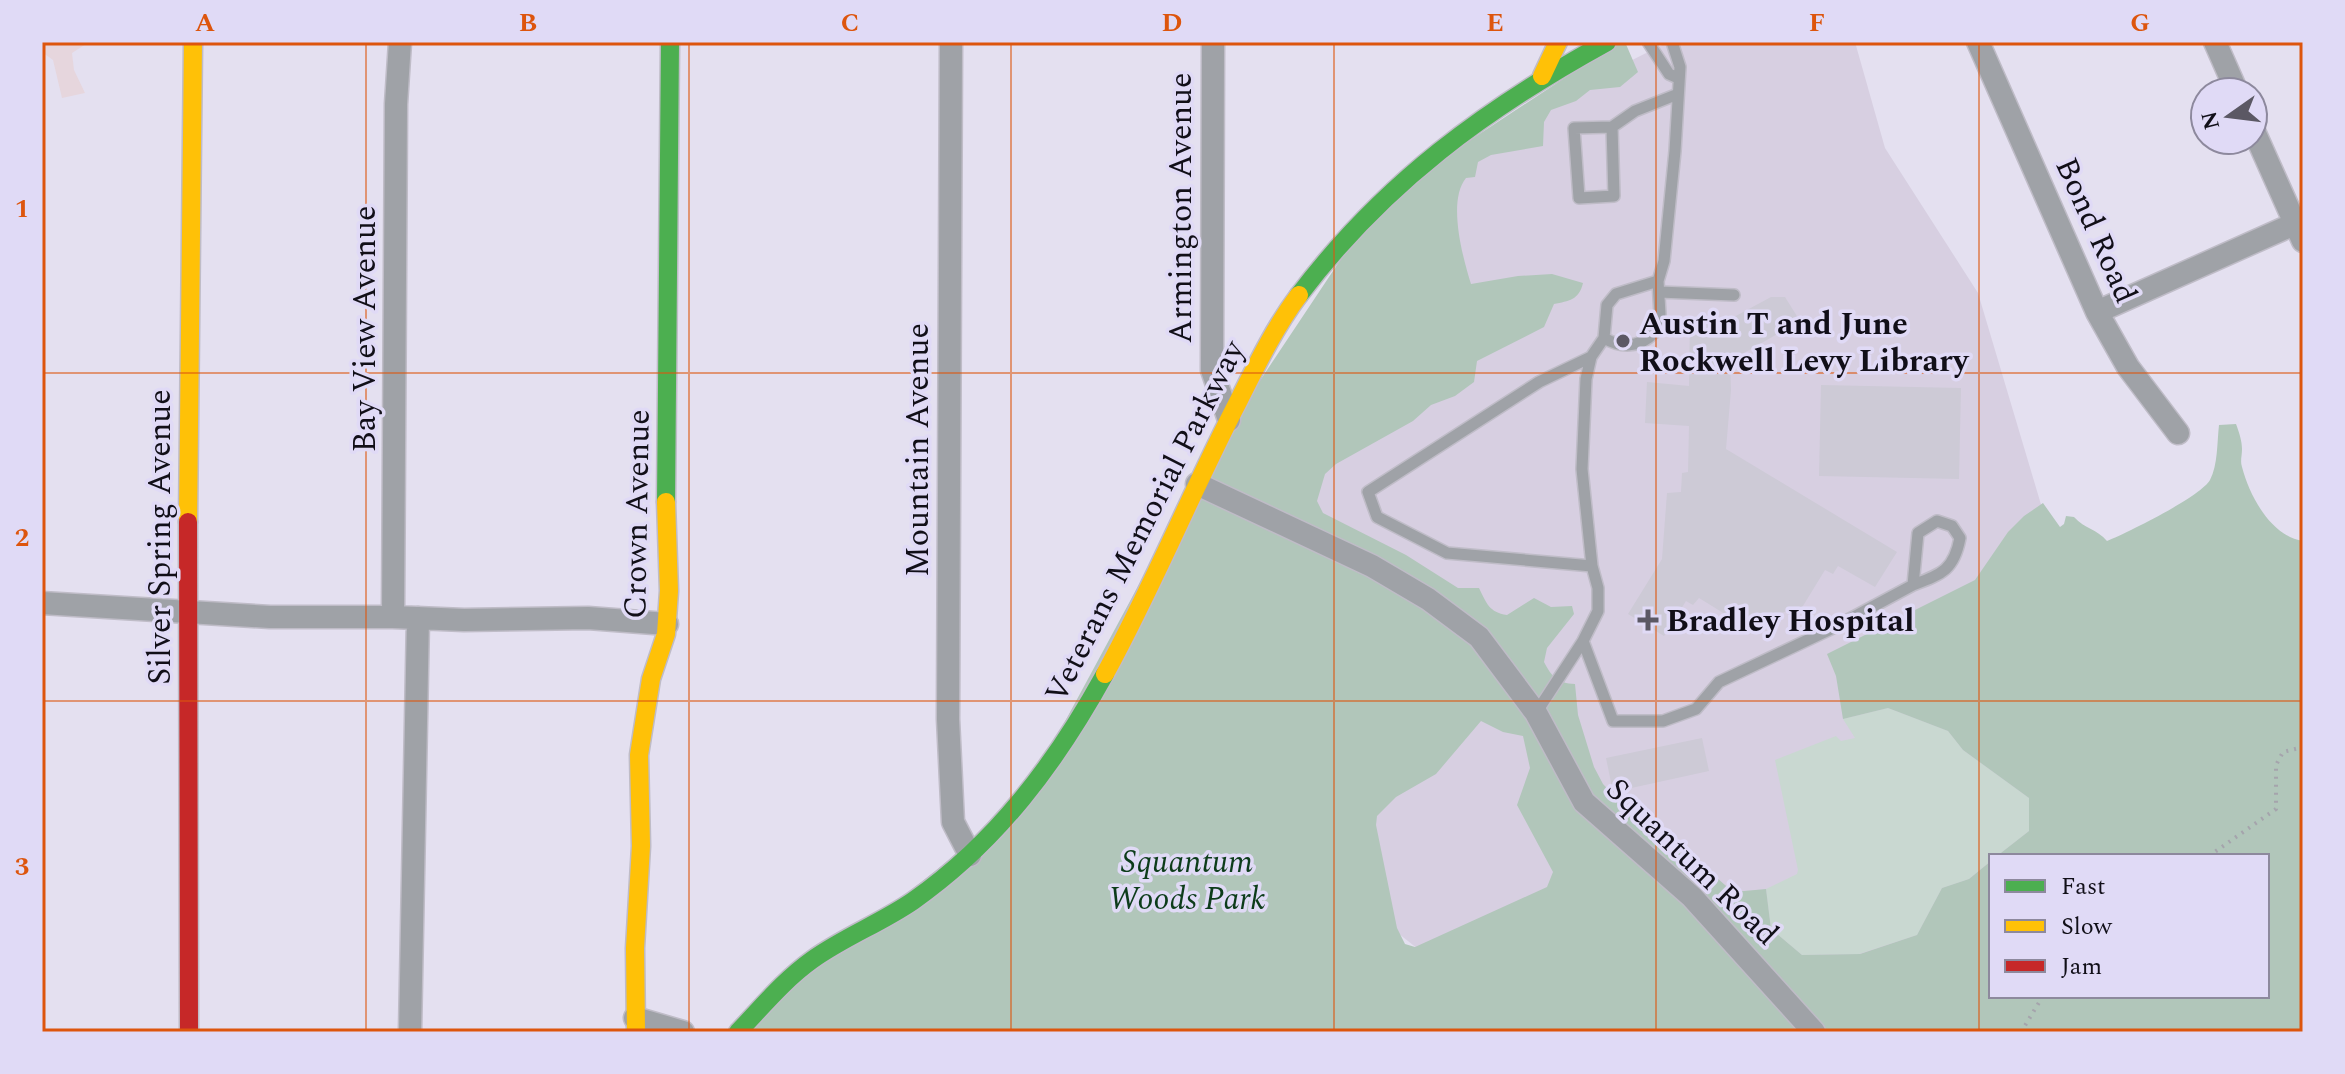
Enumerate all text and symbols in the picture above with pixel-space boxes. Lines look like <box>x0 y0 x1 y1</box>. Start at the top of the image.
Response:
text: A <box>195 3 215 43</box>
text: B <box>519 3 537 43</box>
text: C <box>841 3 859 43</box>
text: D <box>1162 3 1182 43</box>
text: E <box>1486 3 1504 43</box>
text: F <box>1809 3 1825 43</box>
text: G <box>2130 3 2150 43</box>
street label: Armington Avenue <box>1157 73 1206 343</box>
north arrow <box>2189 76 2269 156</box>
text: N <box>2193 108 2229 133</box>
street label: Bond Road <box>2042 150 2150 312</box>
text: 1 <box>15 189 29 229</box>
street label: Bay View Avenue <box>341 206 390 452</box>
place label: Austin T and June Rockwell Levy Library <box>1639 300 1970 386</box>
street label: Mountain Avenue <box>894 323 943 577</box>
street label: Veterans Memorial Parkway <box>1032 330 1259 711</box>
marker: Austin T and June Rockwell Levy Library <box>1614 332 1632 350</box>
street label: Silver Spring Avenue <box>136 389 185 685</box>
street label: Crown Avenue <box>611 409 664 619</box>
text: 2 <box>15 518 29 558</box>
place label: Bradley Hospital <box>1666 597 1914 646</box>
marker: Bradley Hospital <box>1637 609 1659 631</box>
street label: Squantum Road <box>1594 766 1790 958</box>
park label: Squantum Woods Park <box>1109 838 1265 924</box>
text: 3 <box>15 847 29 887</box>
legend <box>1989 854 2269 998</box>
text: Fast <box>2061 869 2106 905</box>
text: Slow <box>2061 909 2113 945</box>
text: Jam <box>2061 949 2102 985</box>

